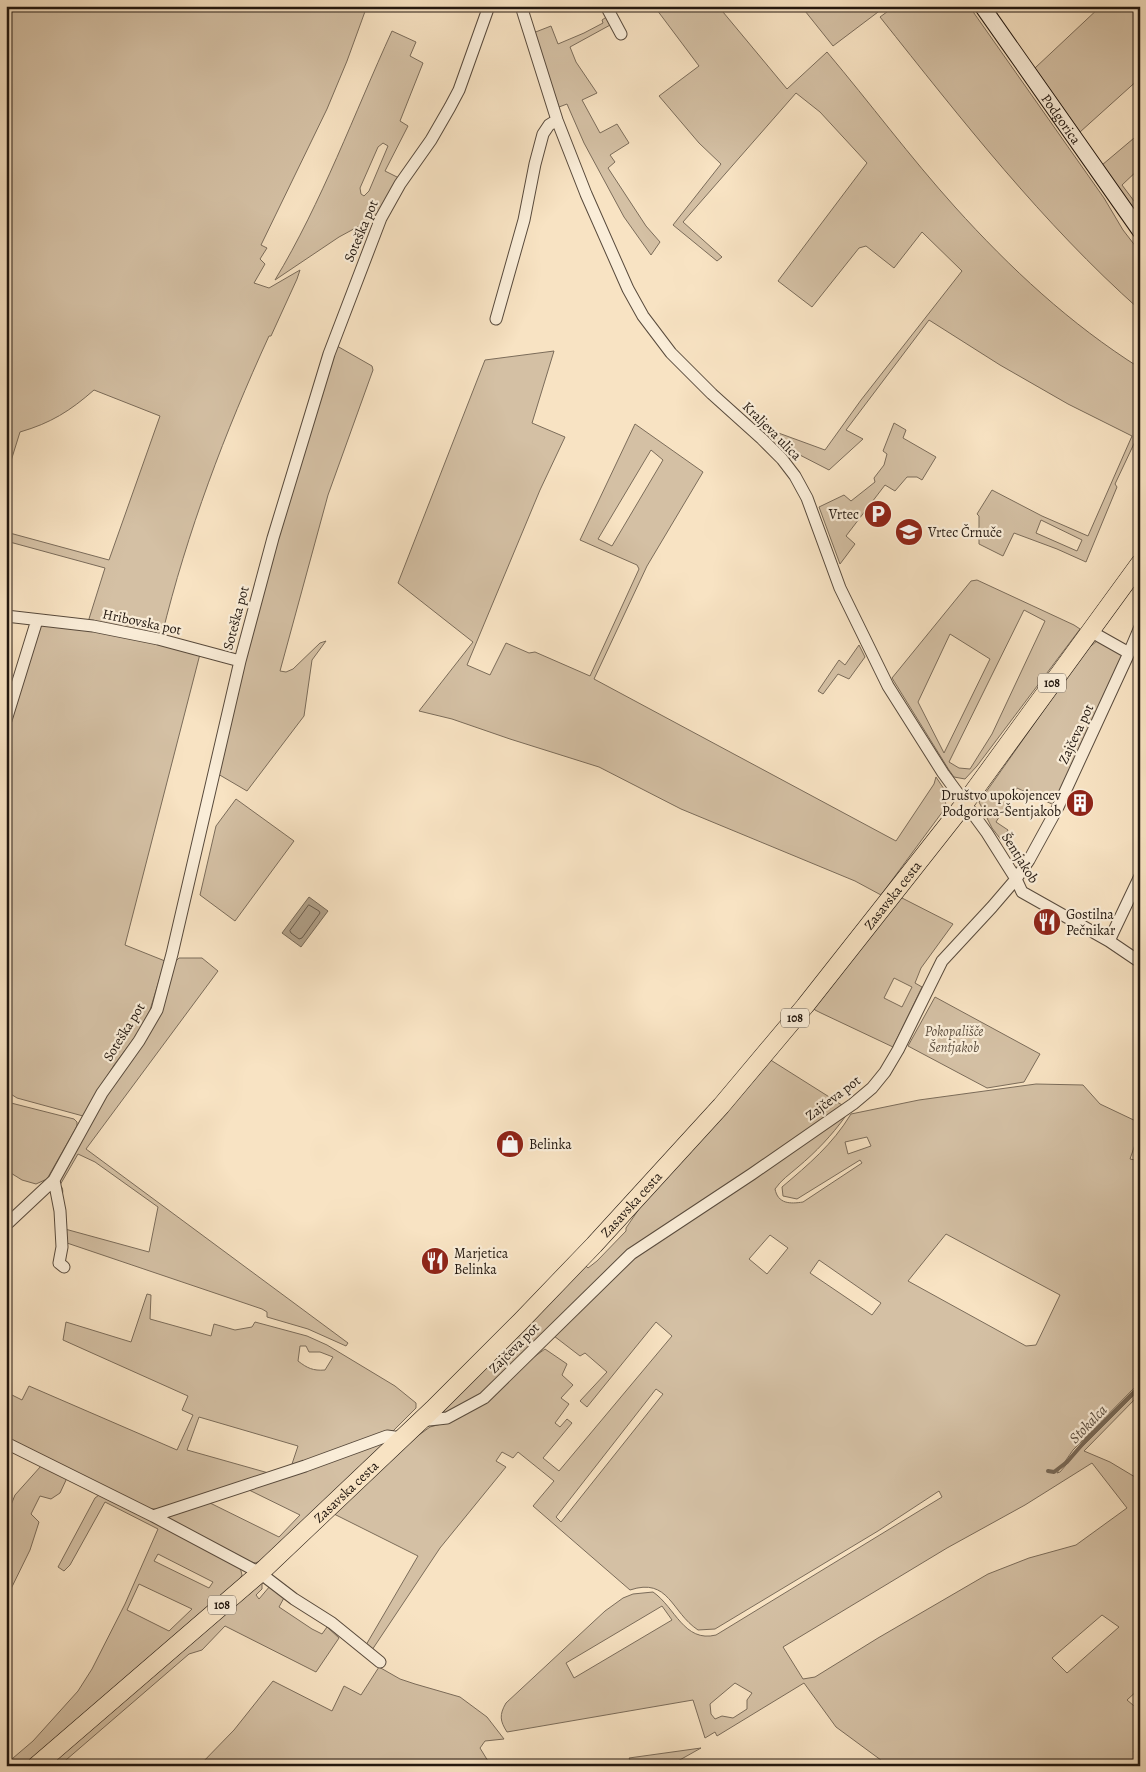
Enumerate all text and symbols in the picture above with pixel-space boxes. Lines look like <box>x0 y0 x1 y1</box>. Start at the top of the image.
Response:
street label: Podgorica <box>1037 90 1086 148</box>
street label: Soteška pot <box>339 197 383 265</box>
street label: Kraljeva ulica <box>738 397 806 465</box>
parking icon: Vrtec <box>863 499 893 529</box>
place label: Vrtec <box>828 505 859 524</box>
school or university icon: Vrtec Črnuče <box>894 517 924 547</box>
place label: Vrtec Črnuče <box>927 523 1002 542</box>
street label: Soteška pot <box>218 583 254 652</box>
street label: Hribovska pot <box>101 604 184 640</box>
road number: 108 <box>1038 674 1066 692</box>
street label: Zajčeva pot <box>1054 701 1098 767</box>
place label: Društvo upokojencev Podgorica-Šentjakob <box>941 786 1062 821</box>
building icon: Društvo upokojencev Podgorica-Šentjakob <box>1065 788 1095 818</box>
street label: Šentjakob <box>997 829 1043 887</box>
street label: Zasavska cesta <box>859 856 926 934</box>
place label: Gostilna Pečnikar <box>1066 905 1116 940</box>
restaurant icon: Gostilna Pečnikar <box>1032 907 1062 937</box>
street label: Soteška pot <box>99 999 150 1065</box>
road number: 108 <box>781 1008 809 1028</box>
park label: Pokopališče Šentjakob <box>925 1022 983 1057</box>
street label: Zajčeva pot <box>802 1071 865 1125</box>
shop icon: Belinka <box>495 1129 525 1159</box>
place label: Belinka <box>529 1135 572 1154</box>
street label: Zasavska cesta <box>596 1167 667 1241</box>
place label: Marjetica Belinka <box>454 1244 509 1279</box>
restaurant icon: Marjetica Belinka <box>420 1246 450 1276</box>
street label: Zajčeva pot <box>485 1318 544 1377</box>
water label: Stokalca <box>1065 1400 1111 1448</box>
street label: Zasavska cesta <box>309 1456 383 1527</box>
road number: 108 <box>208 1596 236 1614</box>

